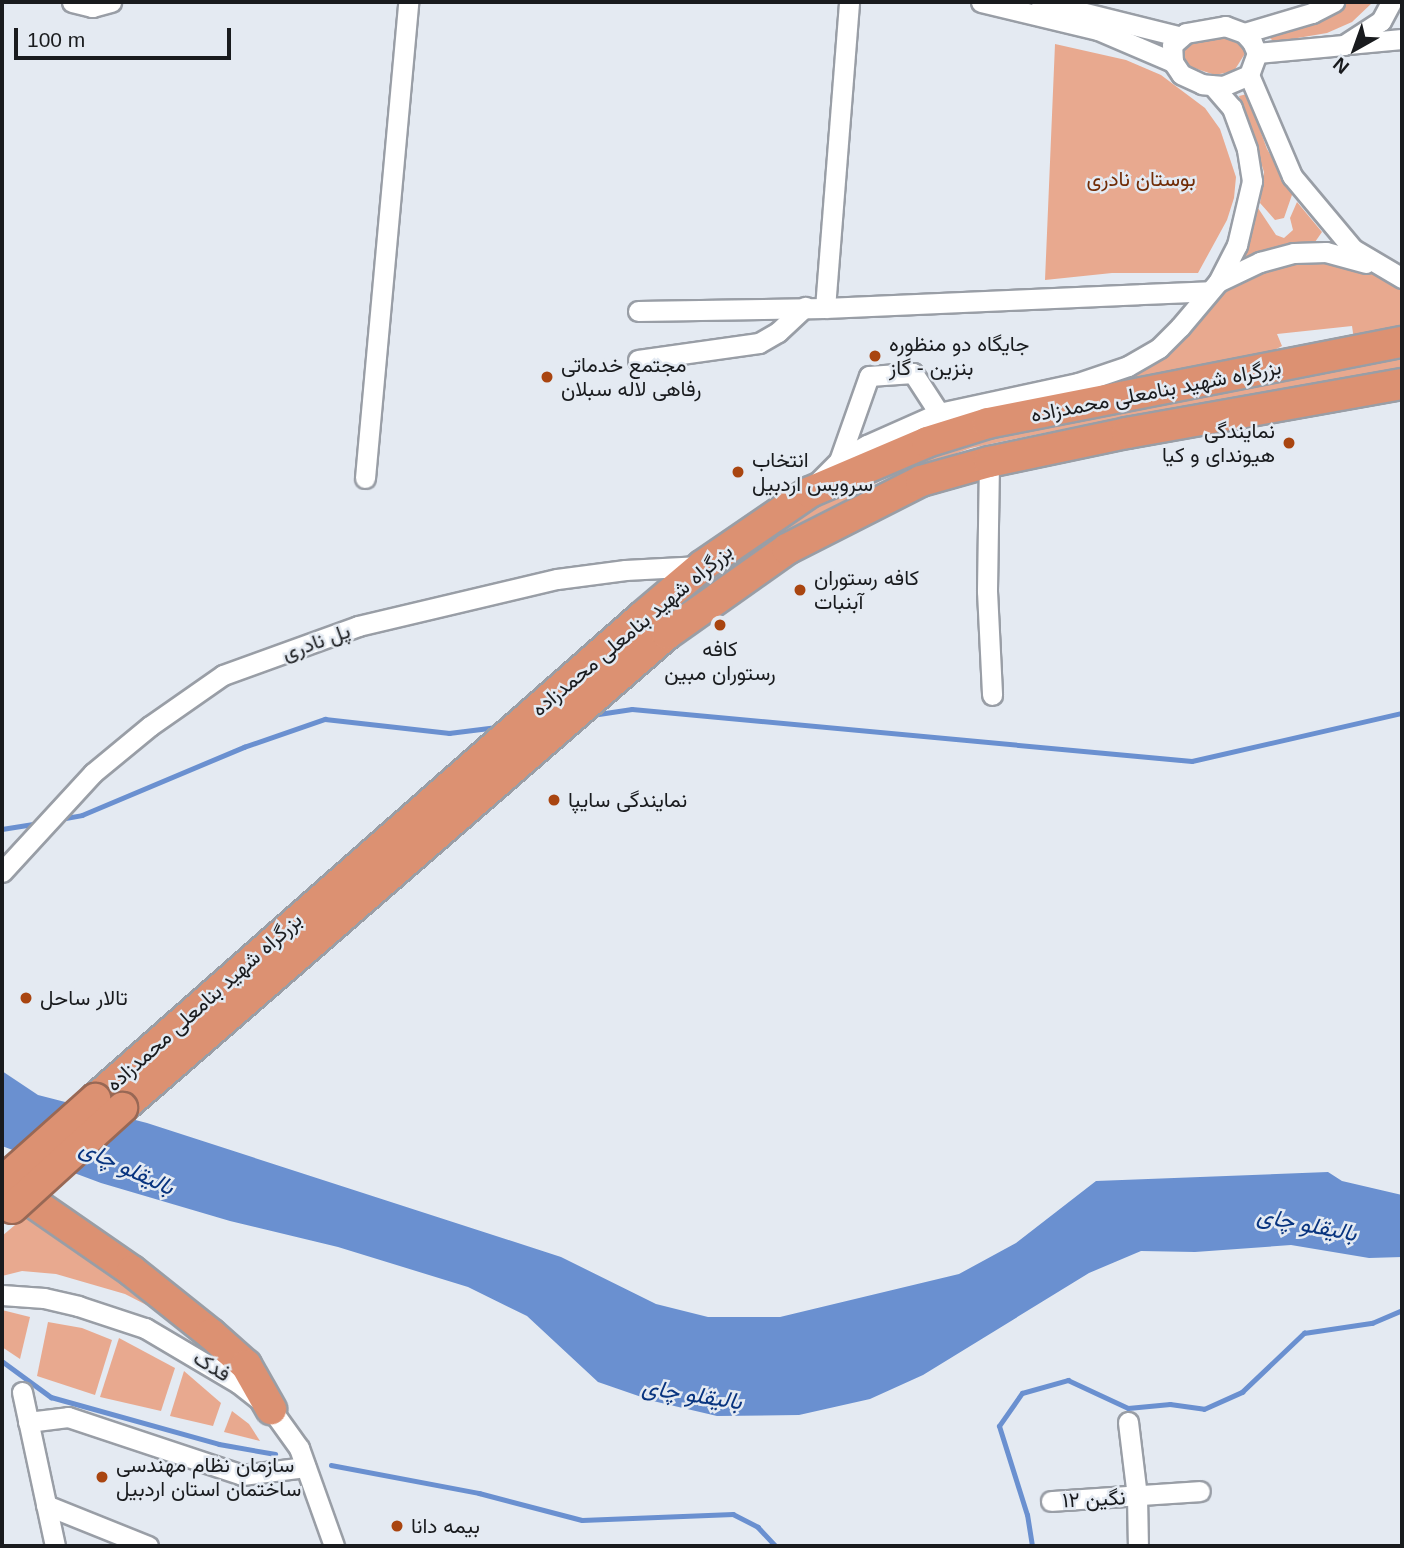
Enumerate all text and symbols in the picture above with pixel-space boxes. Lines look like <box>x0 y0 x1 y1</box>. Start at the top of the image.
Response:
scale bar <box>18 14 234 58</box>
north arrow <box>1320 14 1390 84</box>
text: 100 m <box>27 28 85 51</box>
text: N <box>1329 53 1353 78</box>
park label: بوستان نادری <box>1086 166 1196 192</box>
place label: جایگاه دو منظوره بنزین - گاز <box>889 331 1029 381</box>
marker: جایگاه دو منظوره بنزین - گاز <box>867 348 883 364</box>
place label: مجتمع خدماتی رفاهی لاله سبلان <box>561 352 701 402</box>
street label: بزرگراه شهید بنامعلی محمدزاده <box>1029 354 1283 428</box>
marker: مجتمع خدماتی رفاهی لاله سبلان <box>539 369 555 385</box>
place label: نمایندگی هیوندای و کیا <box>1162 418 1275 468</box>
marker: نمایندگی هیوندای و کیا <box>1281 435 1297 451</box>
place label: انتخاب سرویس اردبیل <box>752 447 873 497</box>
marker: انتخاب سرویس اردبیل <box>730 464 746 480</box>
street label: بزرگراه شهید بنامعلی محمدزاده <box>526 539 738 721</box>
place label: کافه رستوران آبنبات <box>814 565 919 615</box>
marker: کافه رستوران آبنبات <box>792 582 808 598</box>
marker: کافه رستوران مبین <box>712 617 728 633</box>
street label: پل نادری <box>278 618 354 666</box>
place label: کافه رستوران مبین <box>664 636 776 686</box>
place label: نمایندگی سایپا <box>568 787 687 813</box>
marker: نمایندگی سایپا <box>546 792 562 808</box>
street label: بزرگراه شهید بنامعلی محمدزاده <box>101 907 307 1097</box>
place label: تالار ساحل <box>40 985 128 1011</box>
marker: تالار ساحل <box>18 990 34 1006</box>
water label: بالیقلو چای <box>75 1133 179 1201</box>
water label: بالیقلو چای <box>1255 1201 1359 1247</box>
street label: فدک <box>189 1345 235 1387</box>
water label: بالیقلو چای <box>640 1372 744 1416</box>
place label: سازمان نظام مهندسی ساختمان استان اردبیل <box>116 1452 301 1502</box>
marker: سازمان نظام مهندسی ساختمان استان اردبیل <box>94 1469 110 1485</box>
street label: نگین ۱۲ <box>1062 1485 1126 1513</box>
place label: بیمه دانا <box>411 1513 480 1539</box>
marker: بیمه دانا <box>389 1518 405 1534</box>

